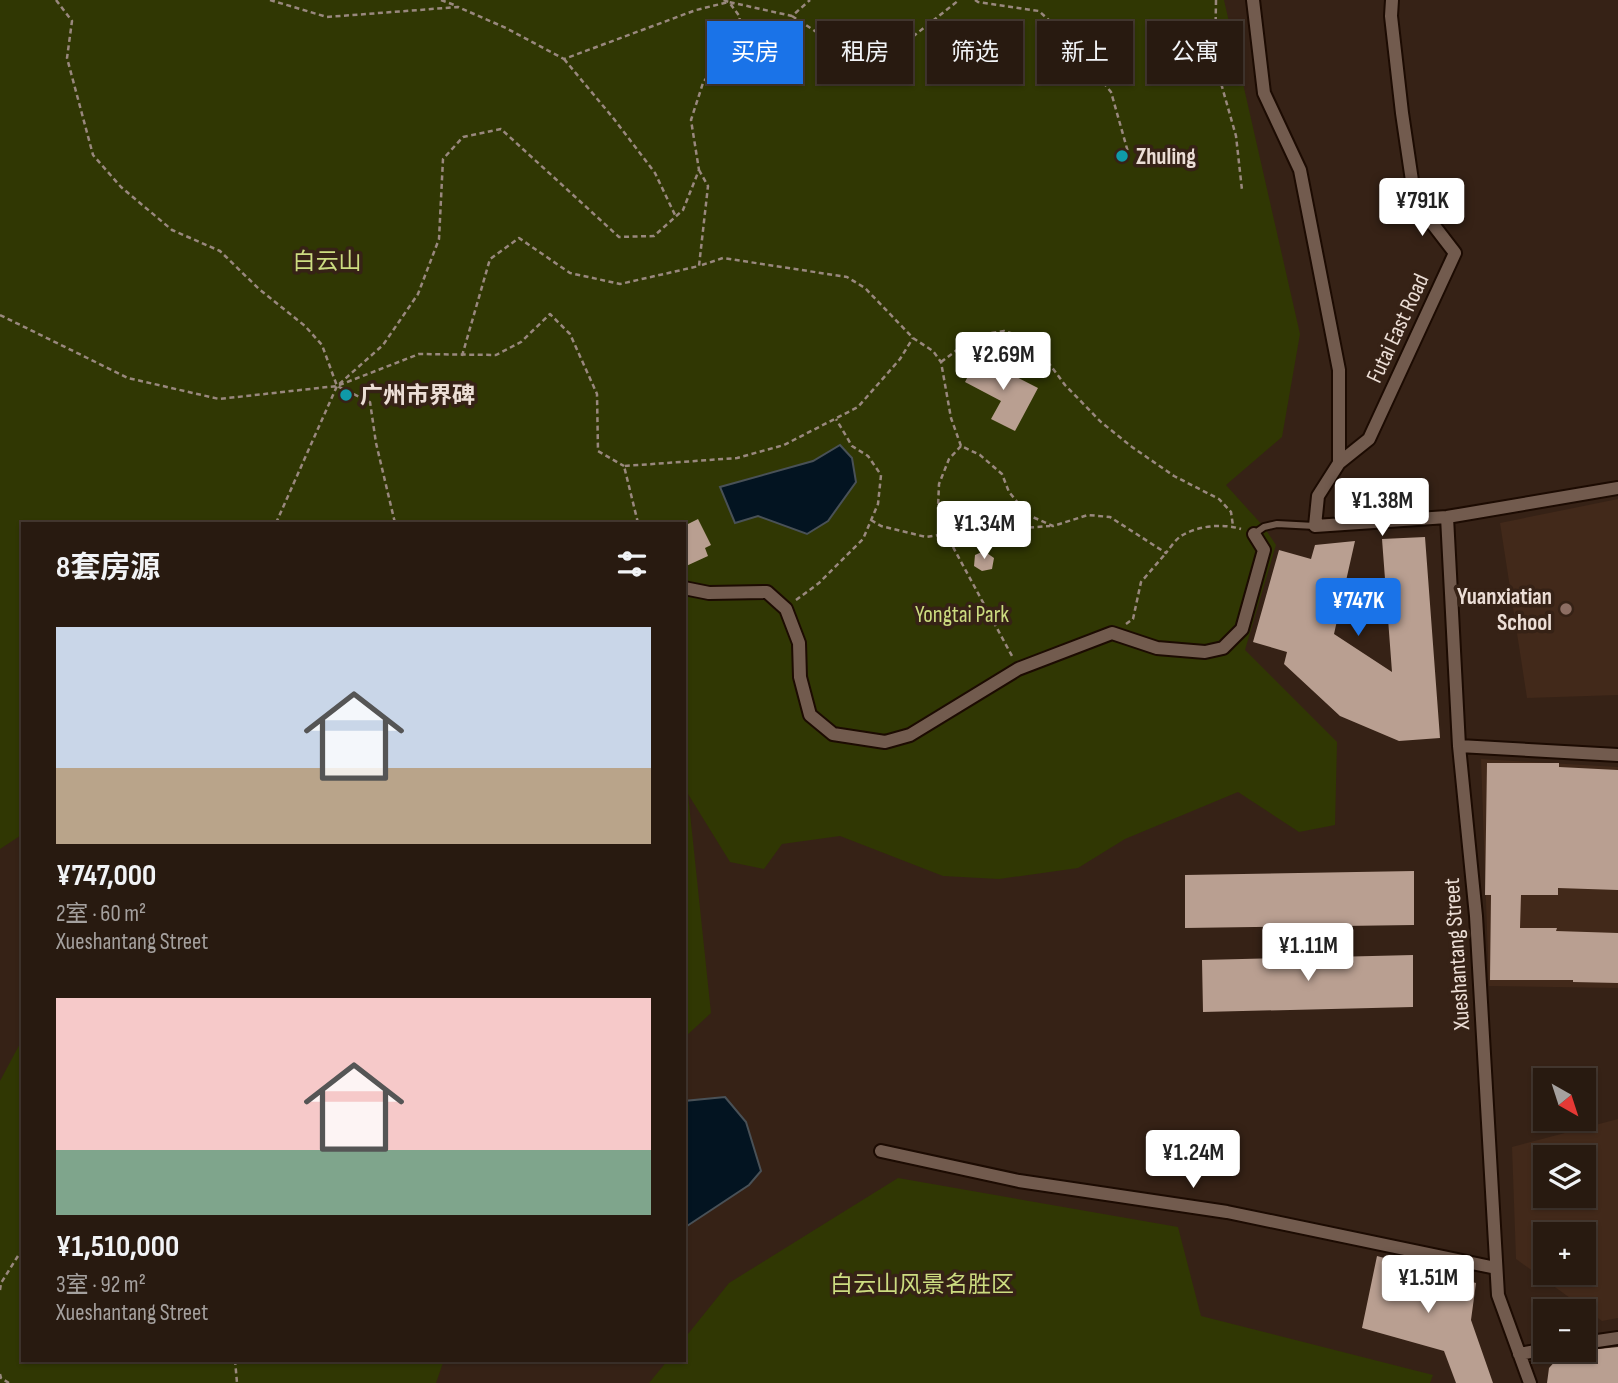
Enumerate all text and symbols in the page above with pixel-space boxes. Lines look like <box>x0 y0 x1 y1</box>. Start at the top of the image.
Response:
chip: 买房 <box>707 21 803 84</box>
chip: 租房 <box>817 21 913 84</box>
chip: 筛选 <box>927 21 1023 84</box>
chip: 新上 <box>1037 21 1133 84</box>
chip: 公寓 <box>1147 21 1243 84</box>
place label: Zhuling <box>1136 143 1196 171</box>
marker: Zhuling <box>1114 148 1130 164</box>
pin: ¥791K <box>1373 178 1471 238</box>
text: ¥791K <box>1395 187 1449 215</box>
park label: 白云山 <box>293 248 362 276</box>
street label: Futai East Road <box>1360 269 1435 387</box>
pin: ¥2.69M <box>946 332 1060 392</box>
text: ¥2.69M <box>972 341 1034 369</box>
place label: 广州市界碑 <box>360 382 475 410</box>
marker: 广州市界碑 <box>338 387 354 403</box>
pin: ¥1.38M <box>1325 478 1439 538</box>
text: ¥1.38M <box>1351 487 1413 515</box>
pin: ¥1.34M <box>927 502 1041 561</box>
text: ¥1.34M <box>953 510 1015 538</box>
icon: filters <box>613 545 651 583</box>
text: 8套房源 <box>56 550 160 586</box>
pin: ¥747K <box>1309 578 1407 638</box>
place label: Yuanxiatian School <box>1457 583 1552 637</box>
text: ¥747K <box>1332 587 1384 615</box>
park label: Yongtai Park <box>915 601 1009 629</box>
marker: Yuanxiatian School <box>1558 601 1574 617</box>
icon: home <box>291 673 417 799</box>
text: ¥747,000 <box>56 858 156 894</box>
street label: Xueshantang Street <box>1438 877 1476 1032</box>
text: 2室 · 60 m² <box>56 900 146 928</box>
pin: ¥1.11M <box>1251 923 1365 983</box>
text: Xueshantang Street <box>56 928 208 956</box>
text: ¥1.11M <box>1278 932 1338 960</box>
icon: home <box>291 1044 417 1170</box>
north arrow <box>1533 1068 1596 1130</box>
map controls <box>1533 1068 1596 1362</box>
pin: ¥1.24M <box>1136 1130 1250 1190</box>
text: ¥1.24M <box>1162 1139 1224 1167</box>
button: layers <box>1533 1145 1596 1208</box>
button: + <box>1533 1222 1596 1285</box>
text: ¥1,510,000 <box>56 1229 179 1265</box>
pin: ¥1.51M <box>1371 1256 1485 1315</box>
text: ¥1.51M <box>1398 1264 1458 1292</box>
text: 3室 · 92 m² <box>56 1271 146 1299</box>
park label: 白云山风景名胜区 <box>830 1271 1014 1299</box>
text: Xueshantang Street <box>56 1299 208 1327</box>
button: − <box>1533 1299 1596 1362</box>

